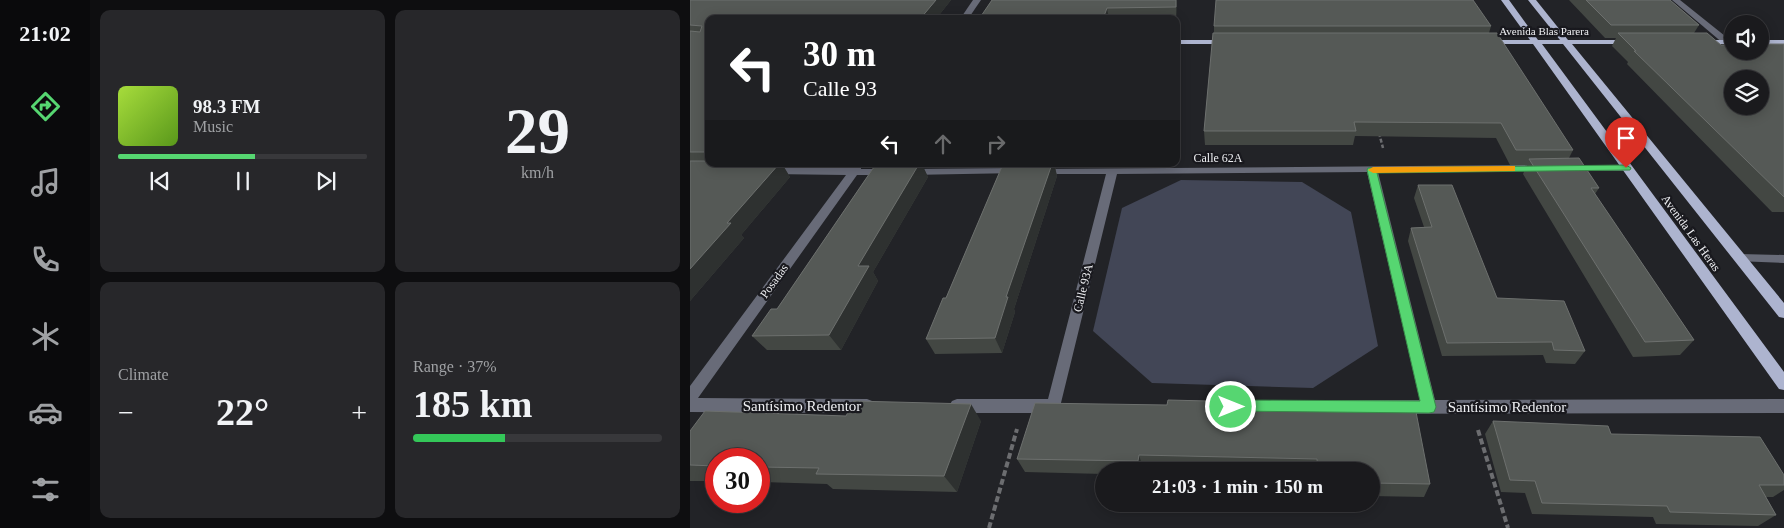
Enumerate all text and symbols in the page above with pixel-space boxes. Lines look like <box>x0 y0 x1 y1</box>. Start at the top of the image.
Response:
map controls <box>1724 15 1769 115</box>
button: sound <box>1724 15 1769 60</box>
text: 21:02 <box>19 21 71 46</box>
street label: Avenida Blas Parera <box>1499 25 1589 37</box>
icon: left <box>720 35 785 100</box>
text: 30 m <box>803 35 876 74</box>
button: layers <box>1724 70 1769 115</box>
text: Calle 93 <box>803 76 877 101</box>
icon: directions <box>28 89 63 124</box>
text: 29 <box>505 95 570 167</box>
text: 98.3 FM <box>193 96 261 117</box>
pin <box>1605 117 1647 168</box>
text: Music <box>193 118 233 135</box>
icon: arrive <box>1612 124 1640 152</box>
icon: left <box>876 130 904 158</box>
icon: ahead <box>929 130 957 158</box>
icon: right <box>982 130 1010 158</box>
street label: Calle 62A <box>1194 151 1243 165</box>
text: km/h <box>521 164 554 181</box>
icon: music <box>28 165 63 200</box>
icon: previous <box>146 167 174 195</box>
icon: pause <box>229 167 257 195</box>
icon: next <box>312 167 340 195</box>
street label: Avenida Las Heras <box>1659 192 1724 274</box>
icon: phone <box>28 242 63 277</box>
street label: Posadas <box>757 261 791 301</box>
street label: Calle 93A <box>1070 262 1096 313</box>
icon: climate <box>28 319 63 354</box>
text: Range · 37% <box>413 358 497 375</box>
text: Climate <box>118 366 169 383</box>
position arrow <box>1204 380 1256 432</box>
text: 185 km <box>413 383 532 425</box>
text: 22° <box>216 391 269 433</box>
icon: car <box>28 395 63 430</box>
text: − <box>118 397 134 428</box>
text: + <box>351 397 367 428</box>
street label: Santísimo Redentor <box>743 398 861 414</box>
street label: Santísimo Redentor <box>1448 399 1566 415</box>
speed limit sign: 30 <box>705 448 770 513</box>
icon: filters <box>28 472 63 507</box>
text: 21:03 · 1 min · 150 m <box>1152 476 1323 497</box>

